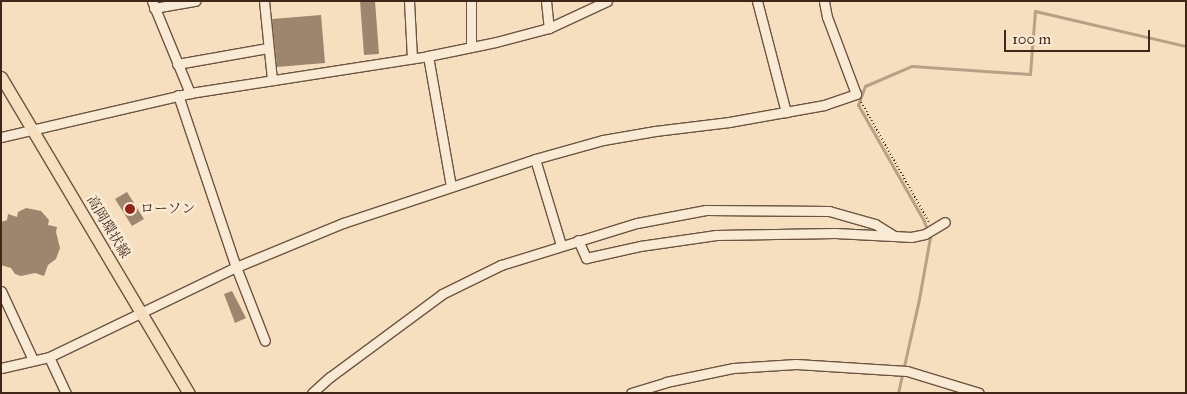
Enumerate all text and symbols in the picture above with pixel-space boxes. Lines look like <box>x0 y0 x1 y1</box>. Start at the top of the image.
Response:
scale bar <box>1007 20 1153 52</box>
text: 100 m <box>1012 30 1051 48</box>
street label: 高岡環状線 <box>83 193 133 261</box>
place label: ローソン <box>140 201 196 217</box>
marker: ローソン <box>124 203 136 215</box>

